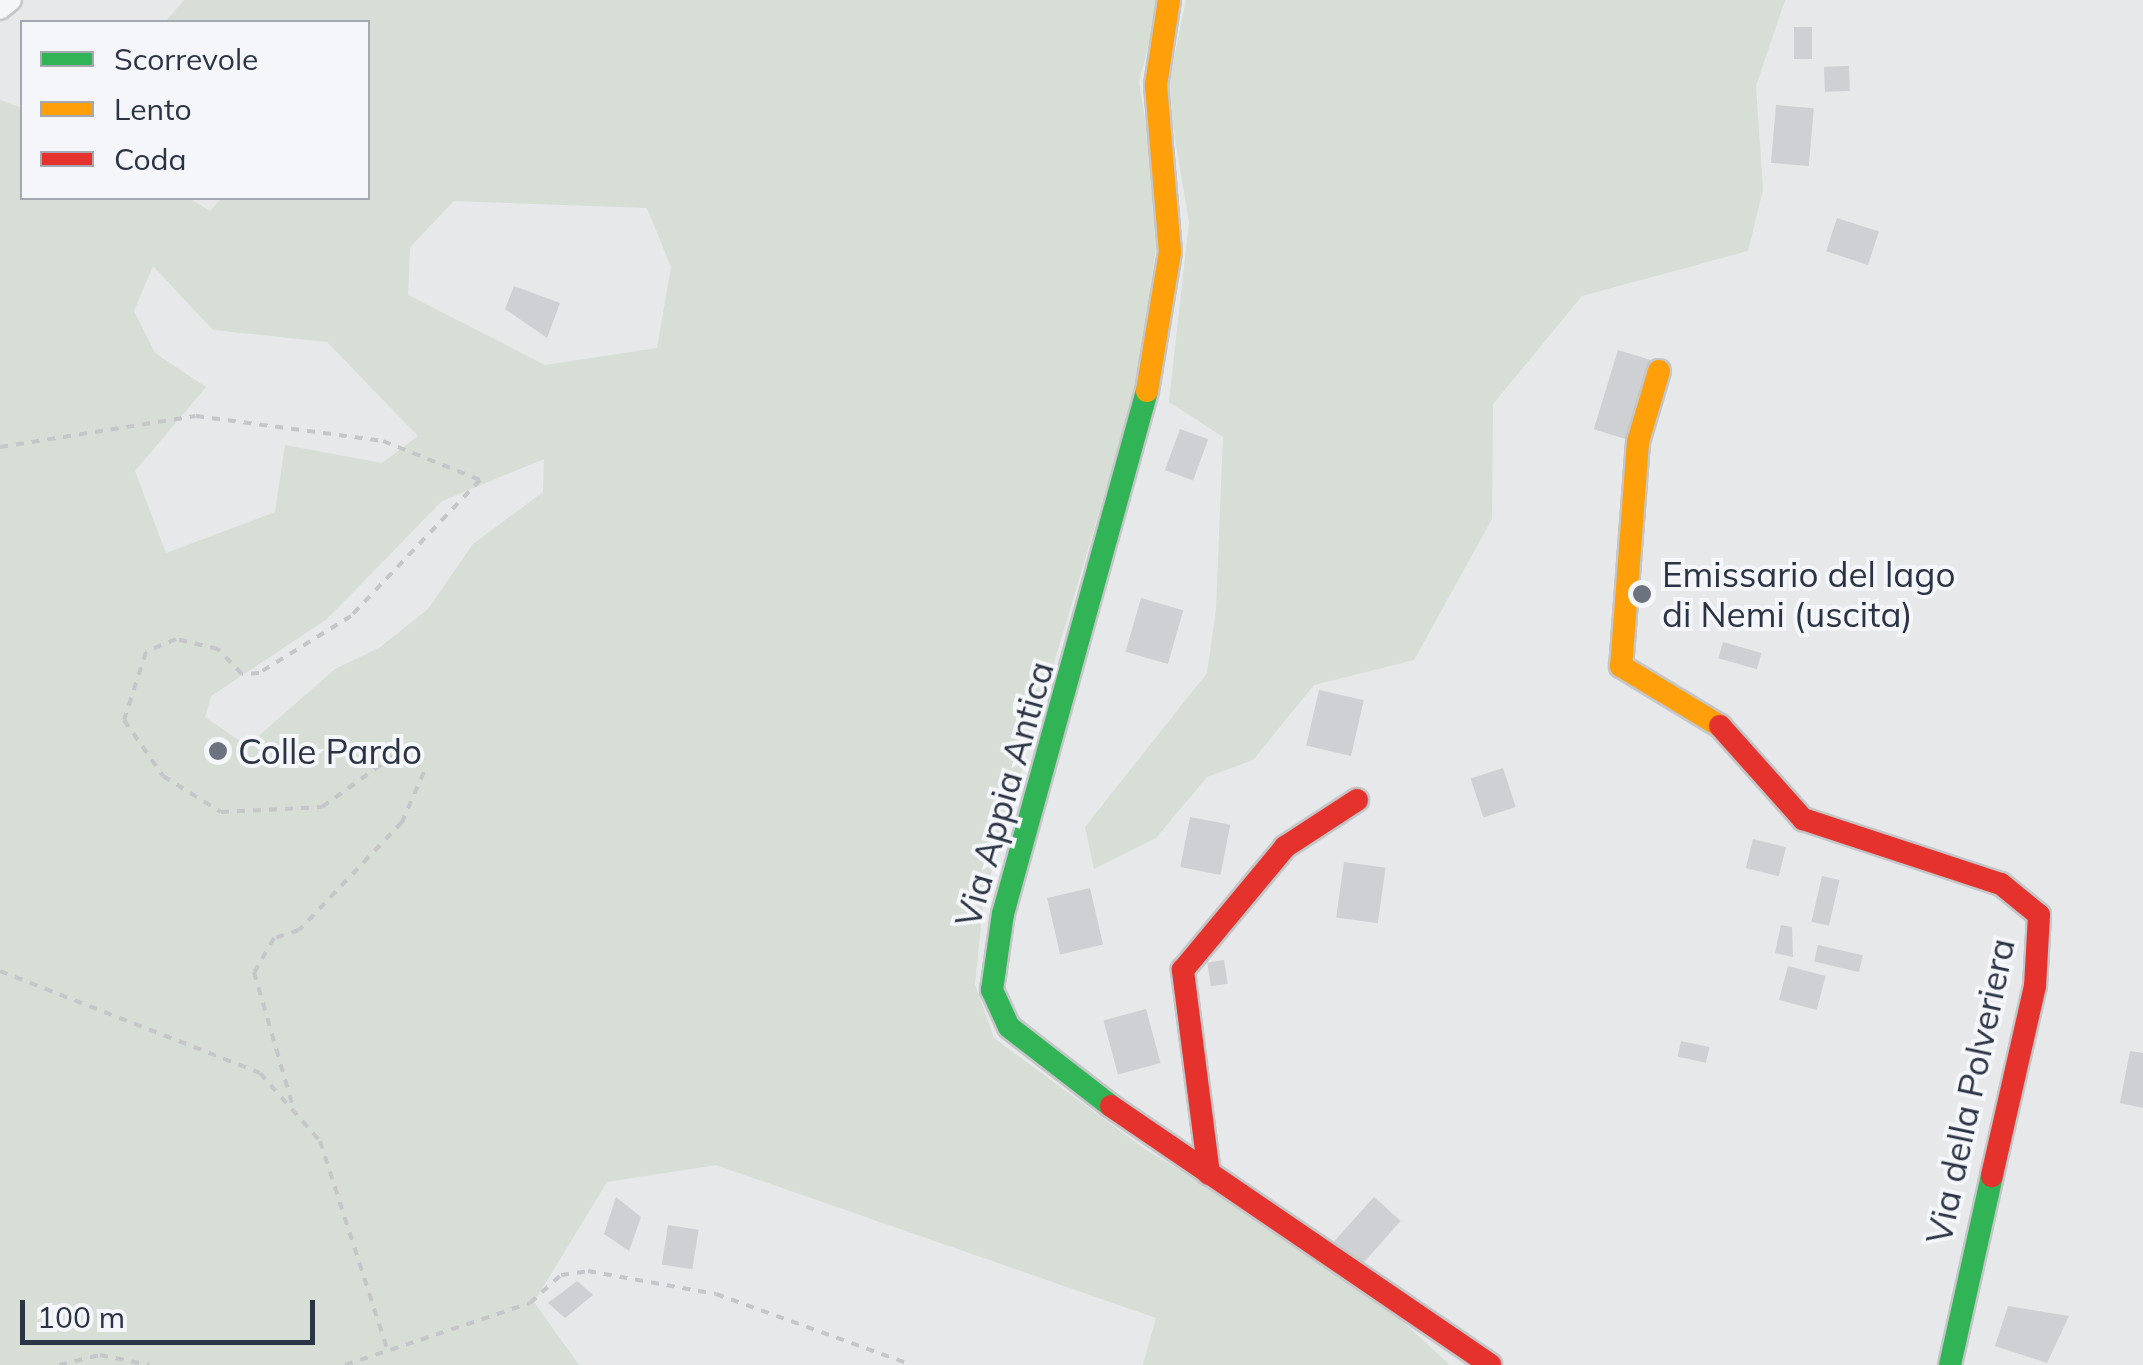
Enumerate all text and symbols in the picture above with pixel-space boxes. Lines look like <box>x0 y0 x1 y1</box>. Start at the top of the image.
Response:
legend <box>20 20 370 200</box>
text: Scorrevole <box>114 40 258 78</box>
text: Lento <box>114 90 192 128</box>
text: Coda <box>114 140 187 178</box>
place label: Emissario del lago di Nemi (uscita) <box>1662 553 1955 635</box>
marker: Emissario del lago di Nemi (uscita) <box>1631 583 1653 605</box>
street label: Via Appia Antica <box>946 656 1062 932</box>
place label: Colle Pardo <box>238 730 422 772</box>
marker: Colle Pardo <box>207 740 229 762</box>
street label: Via della Polveriera <box>1917 935 2023 1247</box>
scale bar <box>25 1280 320 1342</box>
text: 100 m <box>37 1298 125 1336</box>

